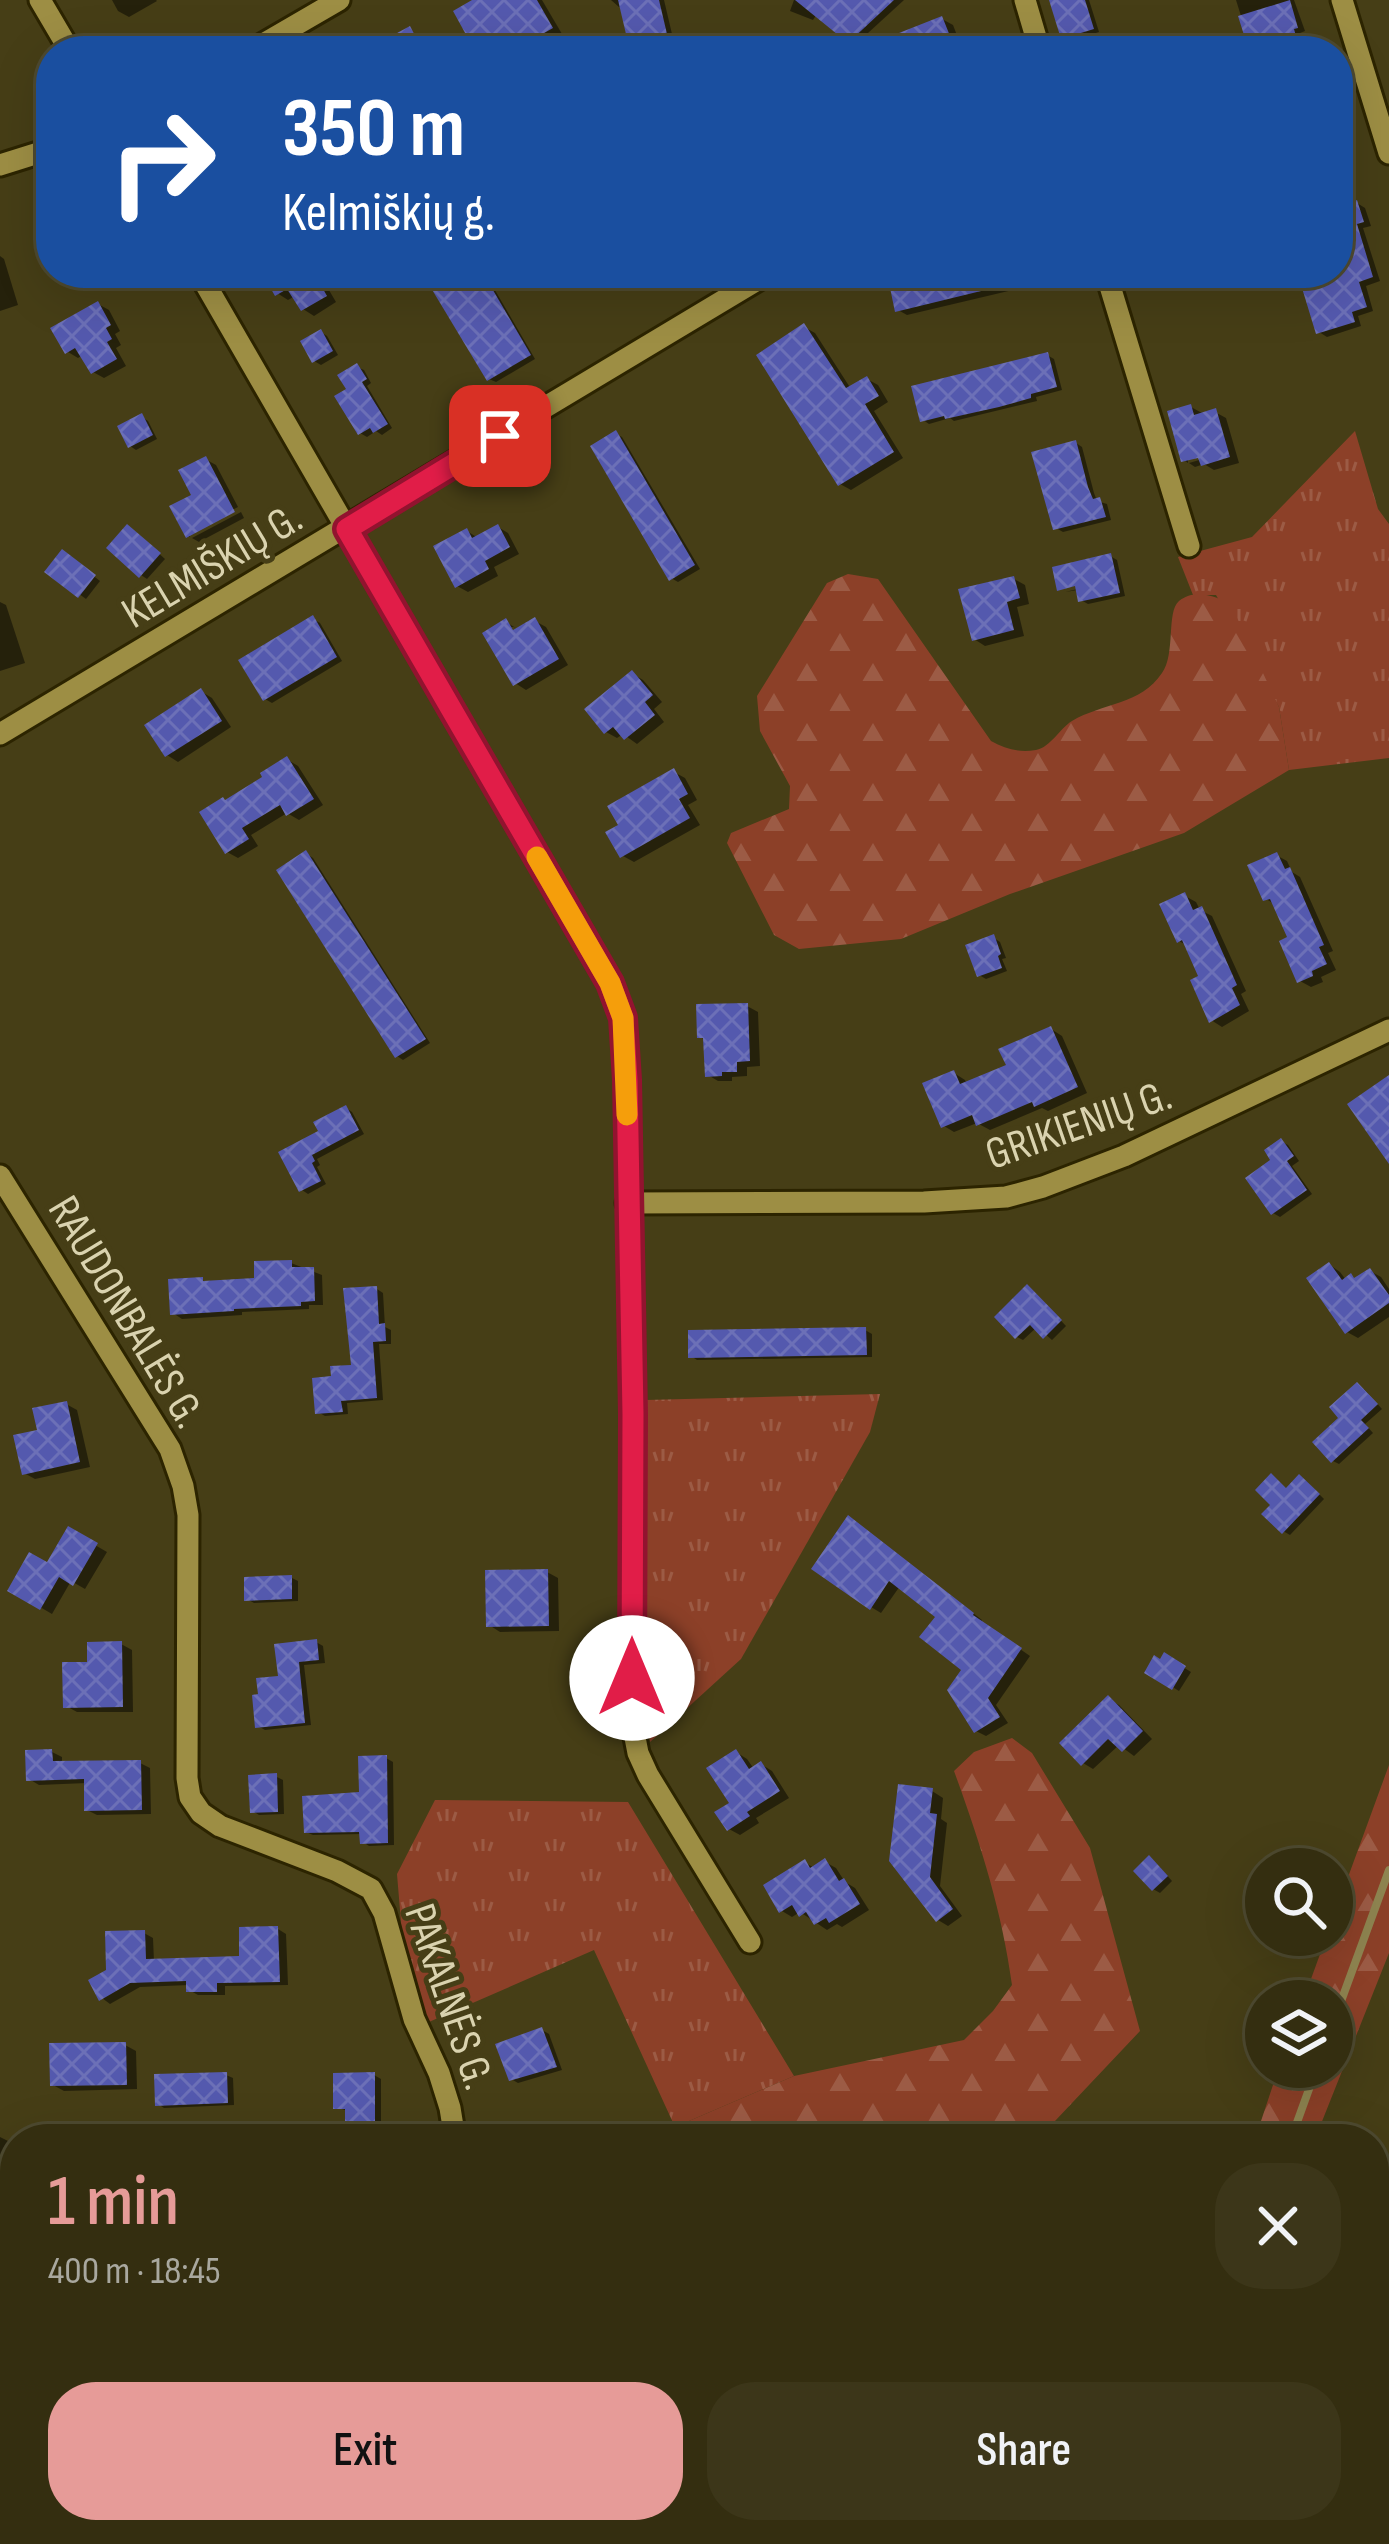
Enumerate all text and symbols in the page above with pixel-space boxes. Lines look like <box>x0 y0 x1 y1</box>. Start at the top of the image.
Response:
text: 350 m <box>282 79 465 180</box>
icon: right <box>84 84 240 240</box>
text: Kelmiškių g. <box>282 181 495 246</box>
pin <box>449 385 551 487</box>
icon: arrive <box>467 403 533 469</box>
street label: KELMIŠKIŲ G. <box>112 491 312 641</box>
street label: GRIKIENIŲ G. <box>979 1068 1179 1183</box>
street label: RAUDONBALĖS G. <box>35 1186 217 1438</box>
position arrow <box>569 1615 695 1741</box>
map controls <box>1245 1848 1353 2088</box>
button: search <box>1245 1848 1353 1956</box>
street label: PAKALNĖS G. <box>391 1897 506 2097</box>
button: layers <box>1245 1980 1353 2088</box>
text: 1 min <box>48 2159 179 2246</box>
button: close <box>1215 2163 1341 2289</box>
text: 400 m · 18:45 <box>48 2248 221 2295</box>
button: Exit <box>48 2382 683 2520</box>
button: Share <box>707 2382 1341 2520</box>

